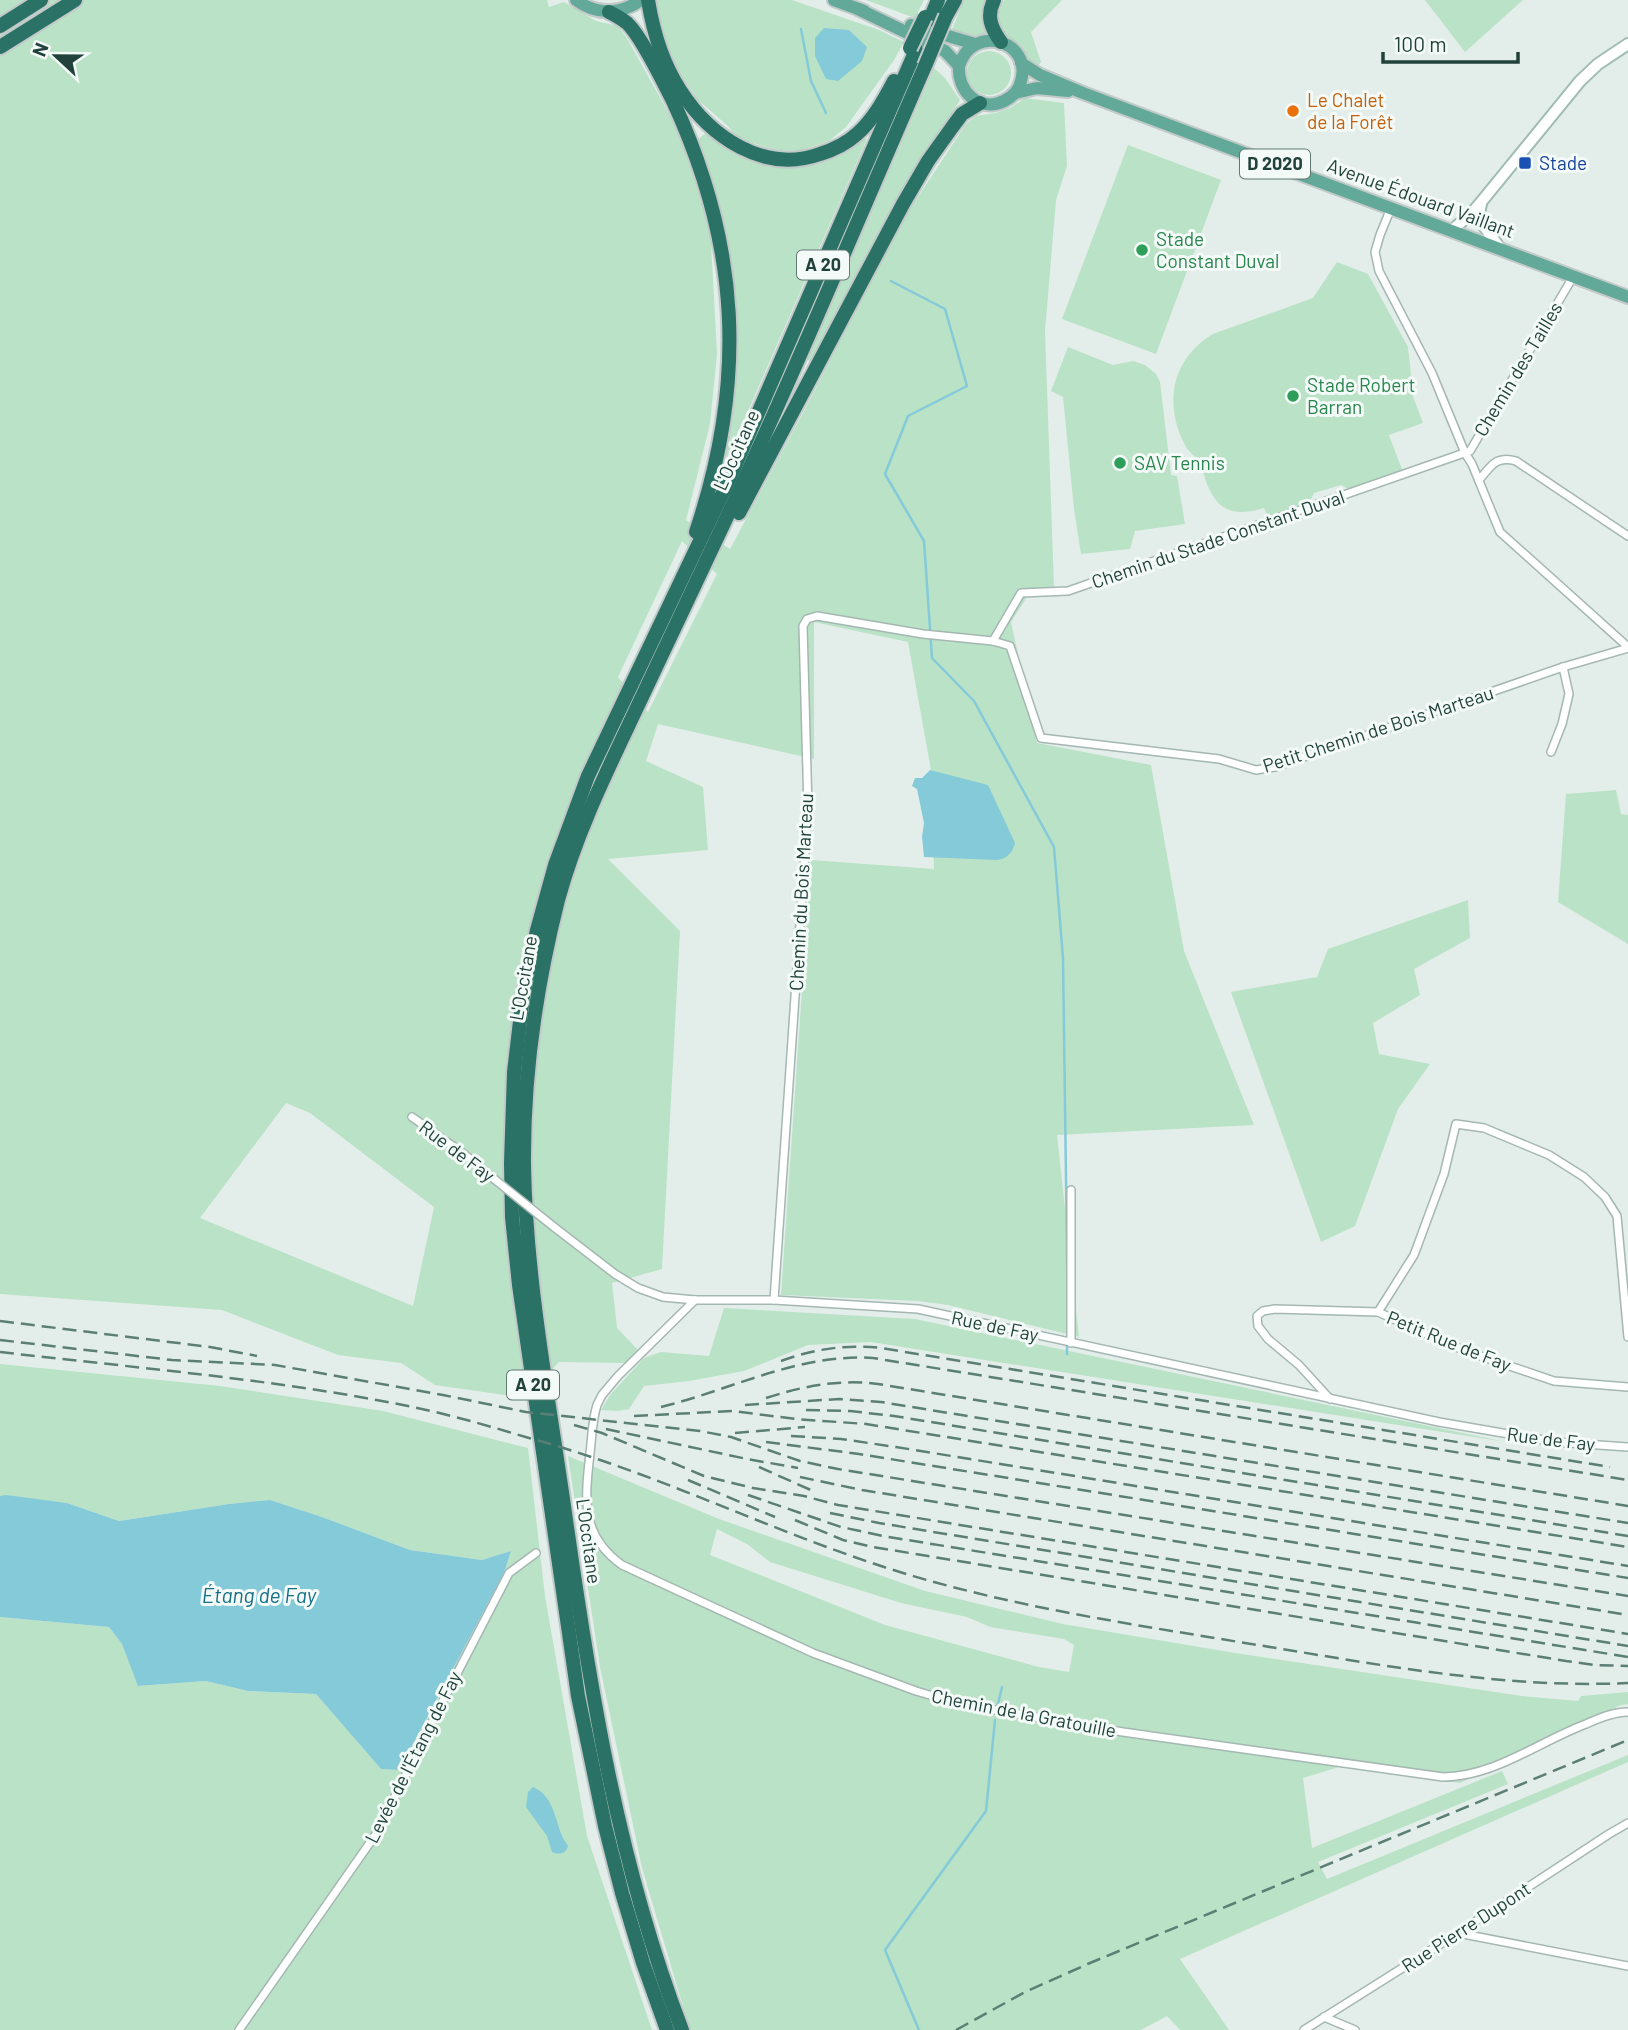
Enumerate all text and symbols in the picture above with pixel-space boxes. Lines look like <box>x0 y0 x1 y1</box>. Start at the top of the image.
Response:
north arrow <box>21 21 91 91</box>
scale bar <box>1383 21 1518 65</box>
text: 100 m <box>1394 31 1447 56</box>
text: N <box>27 39 53 60</box>
place label: Le Chalet de la Forêt <box>1307 88 1393 133</box>
marker: Le Chalet de la Forêt <box>1285 103 1301 119</box>
road number: D 2020 <box>1240 149 1310 178</box>
place label: Stade <box>1539 151 1587 174</box>
street label: Avenue Édouard Vaillant <box>1324 153 1518 242</box>
marker: Stade <box>1517 155 1533 171</box>
place label: Stade Constant Duval <box>1156 227 1279 272</box>
marker: Stade Constant Duval <box>1134 242 1150 258</box>
road number: A 20 <box>797 250 849 279</box>
street label: Chemin des Tailles <box>1468 297 1567 440</box>
place label: Stade Robert Barran <box>1307 373 1415 418</box>
marker: Stade Robert Barran <box>1285 388 1301 404</box>
street label: L'Occitane <box>708 406 763 494</box>
place label: SAV Tennis <box>1134 451 1225 474</box>
marker: SAV Tennis <box>1112 455 1128 471</box>
street label: Chemin du Stade Constant Duval <box>1088 484 1347 593</box>
street label: Petit Chemin de Bois Marteau <box>1260 680 1496 777</box>
street label: Chemin du Bois Marteau <box>784 793 817 991</box>
street label: L'Occitane <box>504 934 541 1022</box>
street label: Rue de Fay <box>415 1115 500 1187</box>
street label: Rue de Fay <box>949 1305 1041 1346</box>
street label: Petit Rue de Fay <box>1384 1305 1515 1376</box>
road number: A 20 <box>507 1370 559 1400</box>
street label: Rue de Fay <box>1506 1422 1597 1455</box>
street label: L'Occitane <box>572 1497 607 1585</box>
water label: Étang de Fay <box>202 1582 317 1607</box>
street label: Levée de l'Étang de Fay <box>359 1667 466 1847</box>
street label: Chemin de la Gratouille <box>930 1683 1118 1742</box>
street label: Rue Pierre Dupont <box>1397 1876 1535 1977</box>

